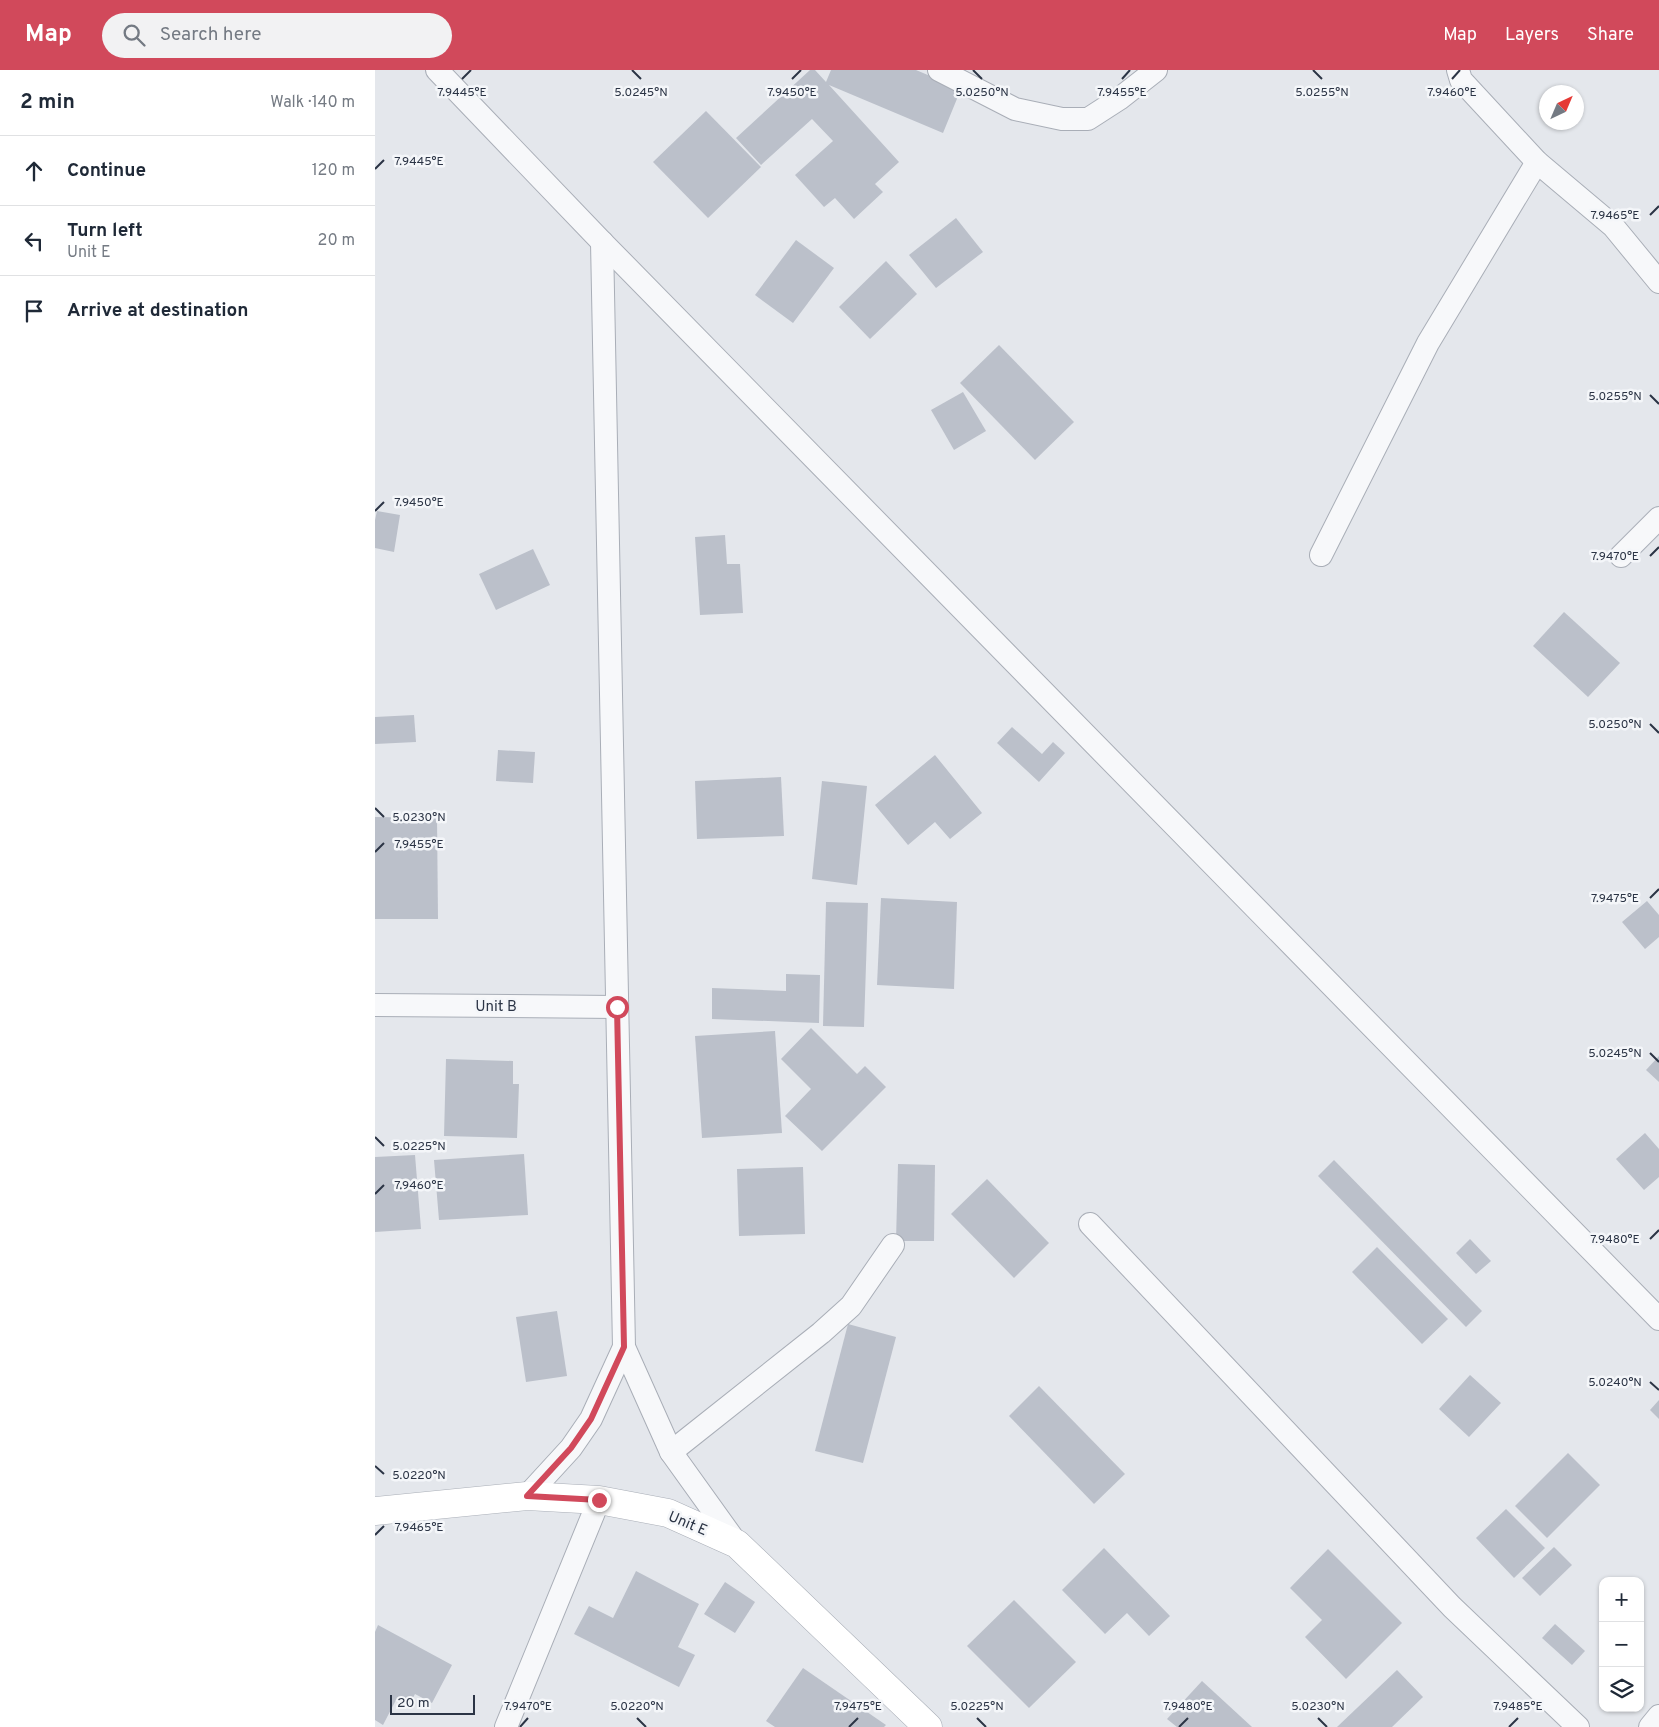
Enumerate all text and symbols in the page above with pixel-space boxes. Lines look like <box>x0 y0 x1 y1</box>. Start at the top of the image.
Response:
search box <box>102 13 452 58</box>
text: Map <box>25 20 72 50</box>
icon: search <box>120 21 148 49</box>
text: Search here <box>160 23 261 47</box>
text: Map <box>1443 24 1477 47</box>
text: Layers <box>1505 24 1559 47</box>
text: Share <box>1587 24 1634 47</box>
text: 7.9445°E <box>437 85 487 101</box>
text: 5.0245°N <box>614 85 668 101</box>
text: 7.9450°E <box>767 85 817 101</box>
text: 5.0250°N <box>955 85 1009 101</box>
text: 7.9455°E <box>1097 85 1147 101</box>
text: 5.0255°N <box>1295 85 1349 101</box>
text: 7.9460°E <box>1427 85 1477 101</box>
north arrow <box>1539 85 1584 130</box>
text: 2 min <box>20 89 75 116</box>
text: Walk · 140 m <box>270 93 355 113</box>
text: 7.9445°E <box>394 154 444 170</box>
icon: ahead <box>20 157 48 185</box>
text: Continue <box>67 159 146 183</box>
text: 120 m <box>312 161 355 181</box>
text: 7.9465°E <box>1590 208 1640 224</box>
text: Turn left <box>67 219 143 243</box>
icon: left <box>20 227 48 255</box>
text: 20 m <box>318 231 355 251</box>
text: Unit E <box>67 243 111 263</box>
icon: arrive <box>20 297 48 325</box>
text: Arrive at destination <box>67 299 248 323</box>
text: 5.0255°N <box>1588 389 1642 405</box>
text: 7.9450°E <box>394 495 444 511</box>
text: 7.9470°E <box>1591 549 1639 565</box>
text: 5.0250°N <box>1588 717 1642 733</box>
text: 5.0230°N <box>392 810 446 826</box>
text: 7.9455°E <box>394 837 444 853</box>
text: 7.9475°E <box>1591 891 1639 907</box>
route start <box>606 996 629 1019</box>
street label: Unit B <box>475 998 517 1017</box>
text: 5.0245°N <box>1588 1046 1642 1062</box>
text: 5.0225°N <box>392 1139 446 1155</box>
text: 7.9460°E <box>394 1178 444 1194</box>
text: 7.9480°E <box>1590 1232 1640 1248</box>
text: 5.0240°N <box>1588 1375 1642 1391</box>
text: 5.0220°N <box>392 1468 446 1484</box>
route end <box>588 1489 611 1512</box>
street label: Unit E <box>665 1508 710 1541</box>
text: 7.9465°E <box>394 1520 444 1536</box>
map controls <box>1599 1577 1644 1712</box>
button: + <box>1599 1577 1644 1622</box>
button: − <box>1599 1622 1644 1667</box>
button: layers <box>1599 1667 1644 1712</box>
scale bar <box>390 1692 475 1715</box>
text: 20 m <box>397 1695 430 1712</box>
text: 7.9470°E <box>504 1699 552 1715</box>
text: 5.0220°N <box>610 1699 664 1715</box>
text: 7.9475°E <box>834 1699 882 1715</box>
text: 5.0225°N <box>950 1699 1004 1715</box>
text: 7.9480°E <box>1163 1699 1213 1715</box>
text: 5.0230°N <box>1291 1699 1345 1715</box>
text: 7.9485°E <box>1493 1699 1543 1715</box>

